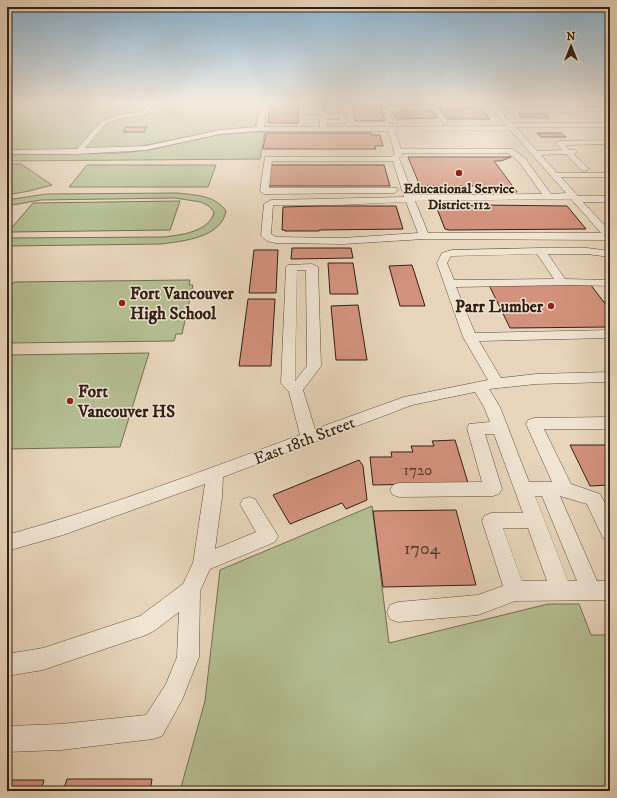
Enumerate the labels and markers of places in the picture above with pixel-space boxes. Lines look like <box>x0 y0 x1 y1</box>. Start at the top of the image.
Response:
marker: Educational Service District 112 <box>454 168 464 178</box>
place label: Educational Service District 112 <box>403 180 515 214</box>
place label: Fort Vancouver High School <box>130 283 235 325</box>
place label: Parr Lumber <box>455 296 544 318</box>
marker: Fort Vancouver High School <box>117 298 127 308</box>
marker: Parr Lumber <box>546 301 556 311</box>
place label: Fort Vancouver HS <box>77 381 175 423</box>
marker: Fort Vancouver HS <box>65 396 75 406</box>

